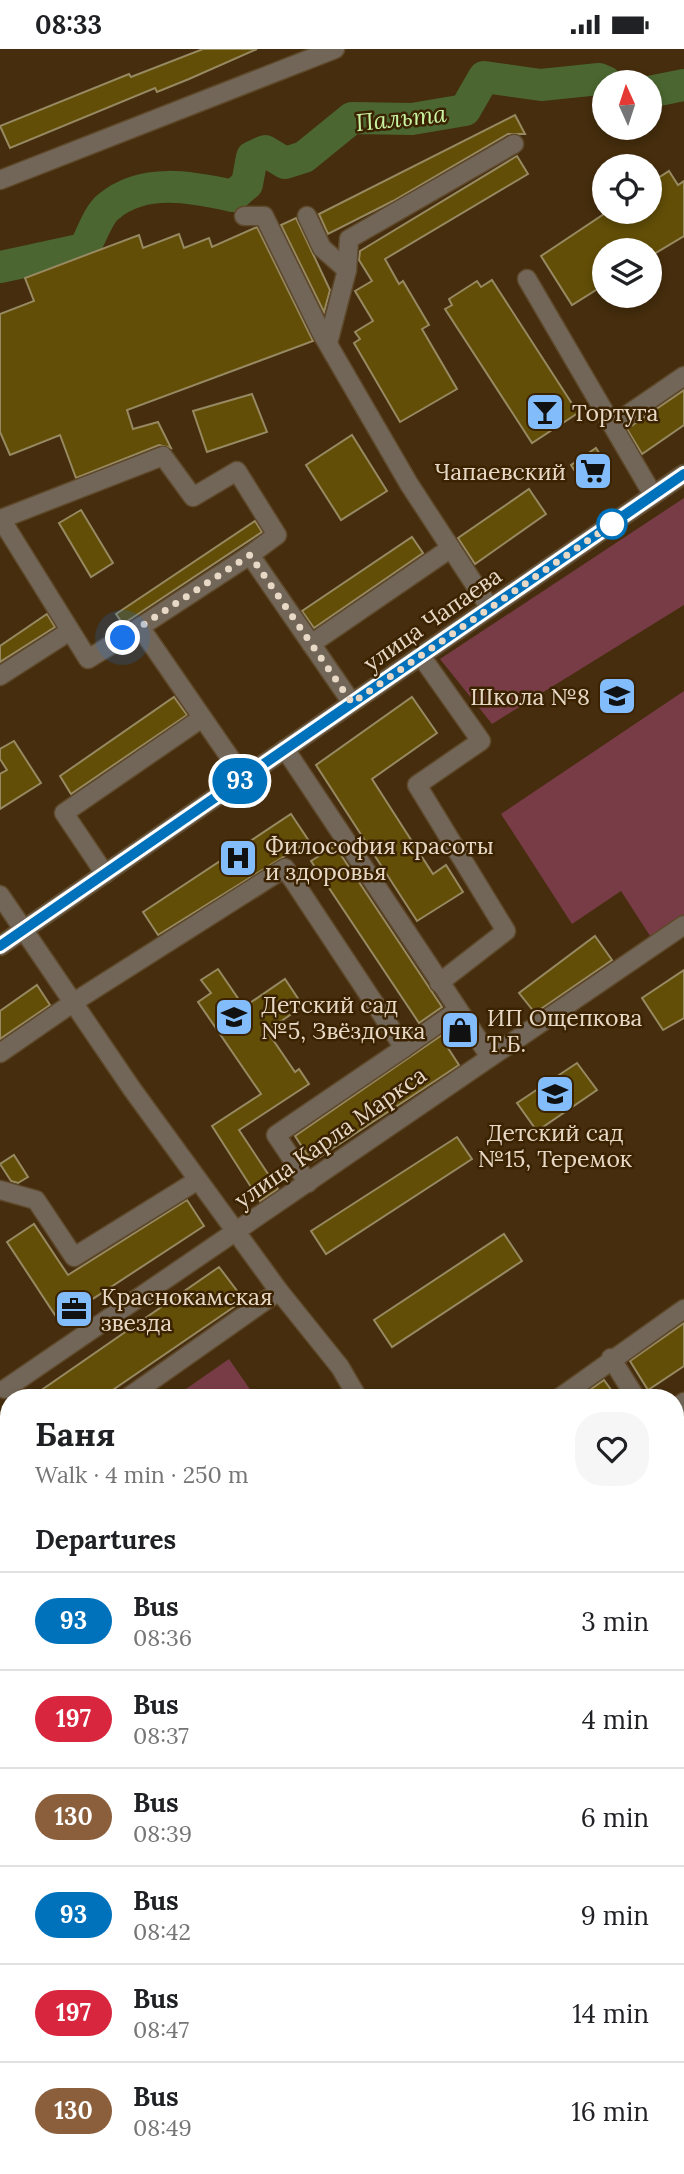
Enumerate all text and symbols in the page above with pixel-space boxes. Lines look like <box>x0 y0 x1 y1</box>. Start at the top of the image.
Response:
text: 08:33 <box>35 8 102 41</box>
north arrow <box>592 70 662 140</box>
map controls <box>592 70 662 308</box>
water label: Пальта <box>354 98 449 138</box>
button: locate <box>592 154 662 224</box>
button: layers <box>592 238 662 308</box>
bar icon: Тортуга <box>524 391 566 433</box>
place label: Тортуга <box>572 398 658 427</box>
supermarket icon: Чапаевский <box>572 450 614 492</box>
place label: Чапаевский <box>434 457 566 486</box>
unlabelled marker <box>597 509 627 539</box>
street label: улица Чапаева <box>357 560 507 677</box>
your location <box>105 620 140 655</box>
school or university icon: Школа №8 <box>596 675 638 717</box>
place label: Школа №8 <box>470 682 590 711</box>
line badge: 93 <box>208 758 272 804</box>
text: 93 <box>226 765 254 796</box>
place label: Философия красоты и здоровья <box>265 831 494 886</box>
hospital icon: Философия красоты и здоровья <box>217 837 259 879</box>
place label: Детский сад №5, Звёздочка <box>261 990 425 1045</box>
school or university icon: Детский сад №5, Звёздочка <box>213 996 255 1038</box>
place label: ИП Ощепкова Т.Б. <box>487 1003 642 1058</box>
shop icon: ИП Ощепкова Т.Б. <box>439 1009 481 1051</box>
street label: улица Карла Маркса <box>228 1060 432 1214</box>
school or university icon: Детский сад №15, Теремок <box>534 1073 576 1115</box>
place label: Детский сад №15, Теремок <box>478 1118 633 1173</box>
place label: Краснокамская звезда <box>101 1282 272 1337</box>
office icon: Краснокамская звезда <box>53 1288 95 1330</box>
button: heart <box>575 1412 649 1486</box>
text: Баня <box>35 1413 116 1455</box>
text: Walk · 4 min · 250 m <box>35 1460 248 1489</box>
text: Departures <box>35 1523 176 1556</box>
text: Bus <box>133 1590 179 1623</box>
text: 93 <box>60 1605 87 1636</box>
text: 3 min <box>581 1605 649 1638</box>
text: 08:36 <box>133 1623 192 1652</box>
text: Bus <box>133 1688 179 1721</box>
text: 197 <box>56 1703 91 1734</box>
text: 4 min <box>582 1703 649 1736</box>
text: 08:37 <box>133 1721 189 1750</box>
text: Bus <box>133 1786 179 1819</box>
text: 130 <box>54 1801 93 1832</box>
text: 6 min <box>581 1801 649 1834</box>
text: 08:39 <box>133 1819 192 1848</box>
text: Bus <box>133 1884 179 1917</box>
text: 93 <box>60 1899 87 1930</box>
text: 9 min <box>581 1899 649 1932</box>
text: 08:42 <box>133 1917 191 1946</box>
text: Bus <box>133 1982 179 2015</box>
text: 197 <box>56 1997 91 2028</box>
text: 14 min <box>572 1997 649 2030</box>
text: 08:47 <box>133 2015 189 2044</box>
text: Bus <box>133 2080 179 2113</box>
text: 130 <box>54 2095 93 2126</box>
text: 16 min <box>571 2095 649 2128</box>
text: 08:49 <box>133 2113 192 2142</box>

